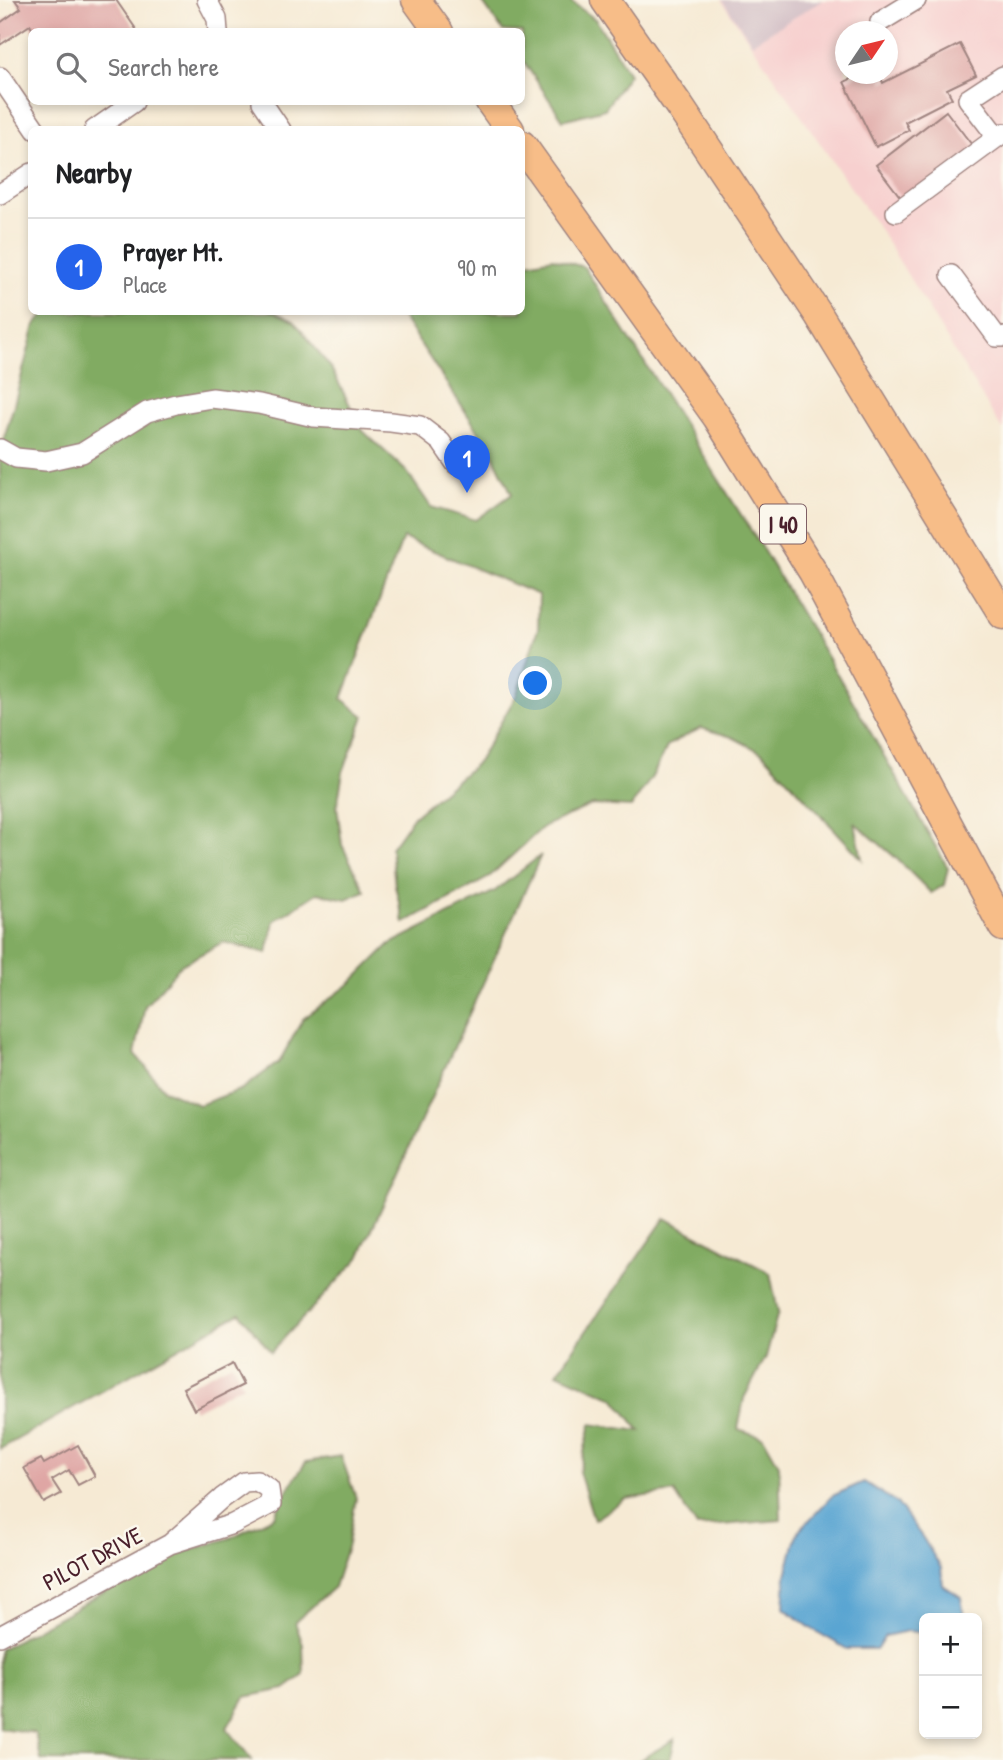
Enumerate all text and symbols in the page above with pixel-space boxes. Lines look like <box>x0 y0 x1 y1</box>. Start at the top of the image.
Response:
north arrow <box>835 21 898 84</box>
search box <box>28 28 525 105</box>
icon: search <box>52 48 90 86</box>
text: Search here <box>108 49 219 84</box>
text: Nearby <box>56 152 132 192</box>
text: Prayer Mt. <box>123 234 223 269</box>
text: 1 <box>75 252 83 283</box>
text: 90 m <box>457 252 497 283</box>
text: Place <box>123 269 167 300</box>
pin: 1 <box>444 435 490 493</box>
road number: I 40 <box>760 504 806 544</box>
your location <box>518 666 552 700</box>
street label: PILOT DRIVE <box>37 1518 148 1598</box>
map controls <box>919 1613 982 1739</box>
button: + <box>919 1613 982 1676</box>
button: − <box>919 1676 982 1739</box>

